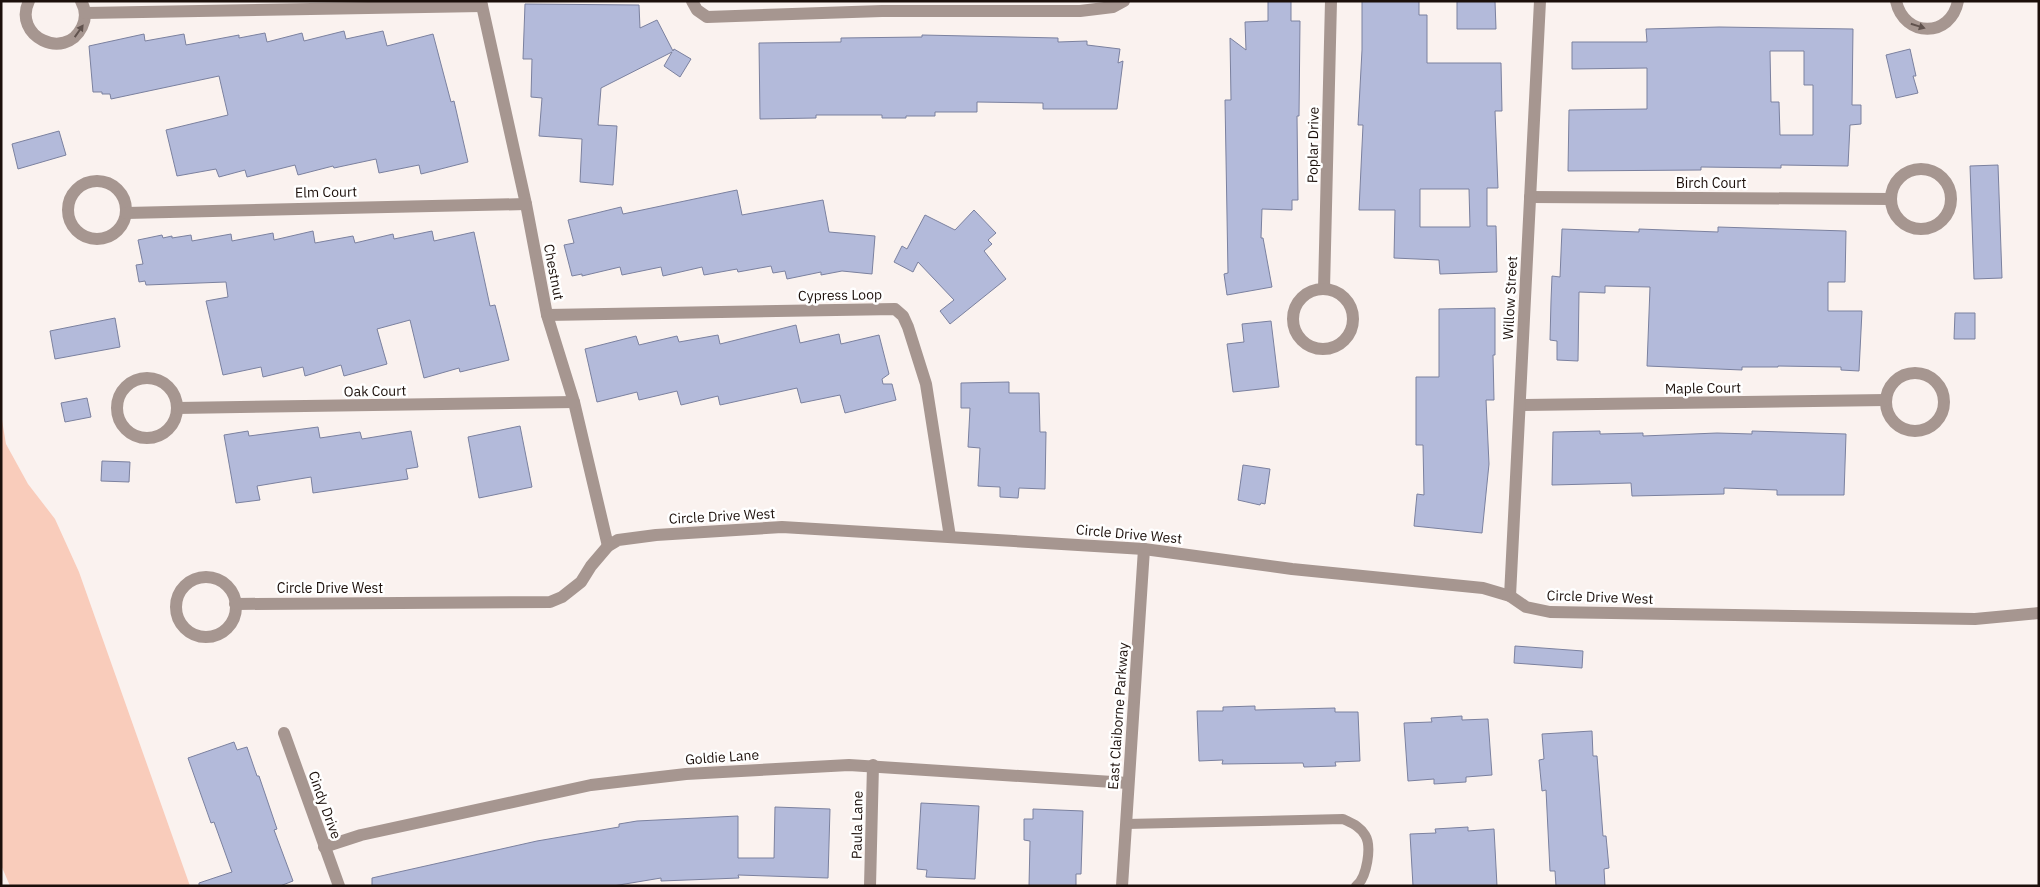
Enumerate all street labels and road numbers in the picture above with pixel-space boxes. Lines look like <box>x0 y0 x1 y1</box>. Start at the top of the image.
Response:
street label: Poplar Drive <box>1303 106 1323 183</box>
street label: Birch Court <box>1676 174 1746 192</box>
street label: Elm Court <box>295 182 357 202</box>
street label: Chestnut <box>540 242 568 302</box>
street label: Willow Street <box>1499 256 1521 340</box>
street label: Cypress Loop <box>798 285 882 305</box>
street label: Maple Court <box>1665 378 1741 398</box>
street label: Oak Court <box>344 381 407 401</box>
street label: Circle Drive West <box>668 504 776 528</box>
street label: Circle Drive West <box>1075 520 1183 548</box>
street label: Circle Drive West <box>277 579 383 597</box>
street label: Circle Drive West <box>1546 586 1654 608</box>
street label: East Claiborne Parkway <box>1104 642 1132 790</box>
street label: Goldie Lane <box>684 745 760 769</box>
street label: Cindy Drive <box>304 769 346 842</box>
street label: Paula Lane <box>847 790 867 859</box>

